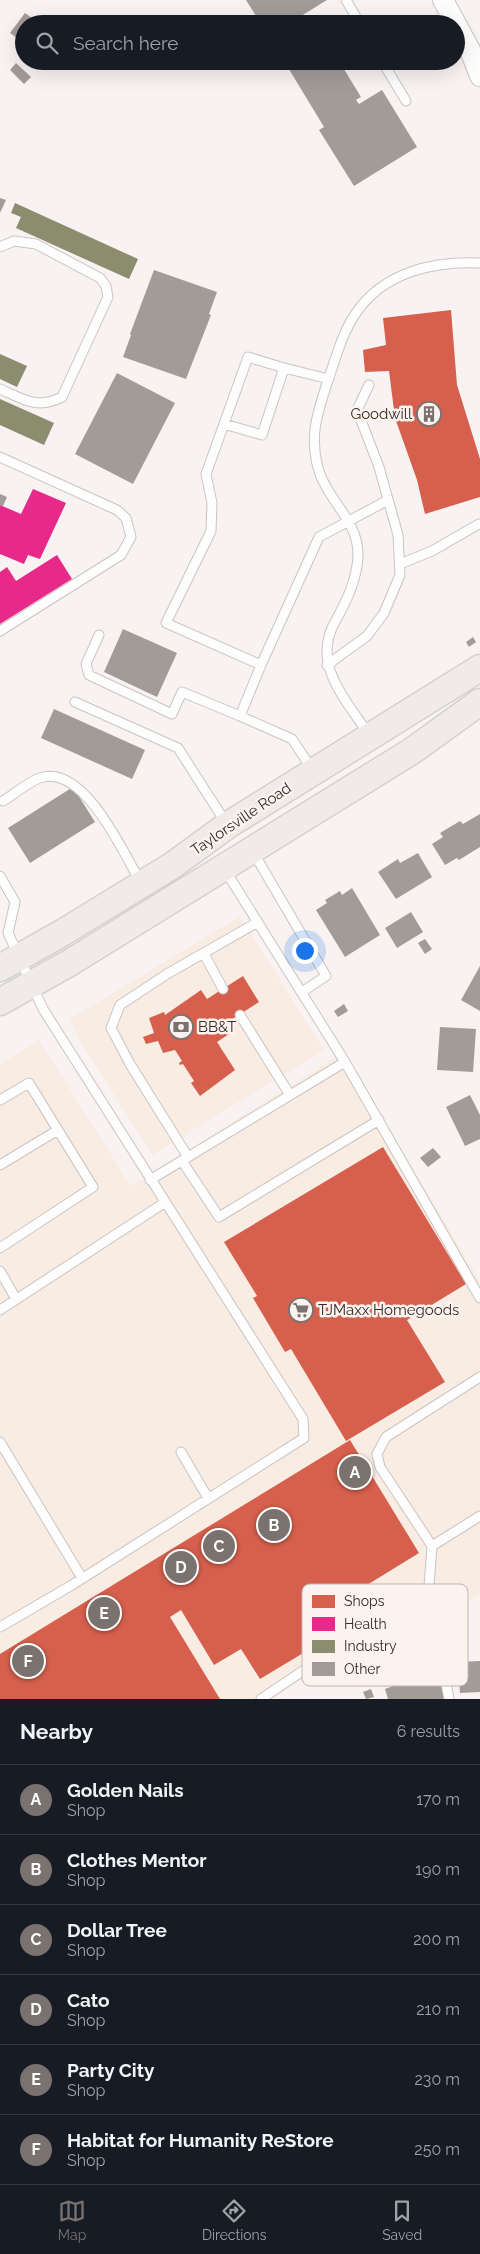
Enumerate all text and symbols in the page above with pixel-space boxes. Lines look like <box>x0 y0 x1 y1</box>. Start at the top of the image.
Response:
search box <box>15 15 465 70</box>
icon: search <box>33 29 61 57</box>
text: Search here <box>73 32 179 54</box>
building icon: Goodwill <box>416 401 442 427</box>
place label: Goodwill <box>350 405 413 423</box>
street label: Taylorsville Road <box>187 779 295 859</box>
your location <box>292 938 318 964</box>
bank icon: BB&T <box>168 1014 194 1040</box>
place label: BB&T <box>198 1018 236 1036</box>
supermarket icon: TJMaxx Homegoods <box>288 1297 314 1323</box>
place label: TJMaxx Homegoods <box>318 1301 459 1319</box>
pin: A <box>339 1453 371 1491</box>
pin: B <box>258 1506 290 1544</box>
pin: C <box>203 1527 235 1565</box>
pin: D <box>165 1548 197 1586</box>
legend <box>302 1584 468 1686</box>
text: Shops <box>344 1593 385 1609</box>
pin: E <box>88 1594 120 1632</box>
text: Health <box>344 1616 387 1632</box>
text: Industry <box>344 1638 397 1654</box>
pin: F <box>12 1642 44 1680</box>
text: Other <box>344 1661 381 1677</box>
text: Nearby <box>20 1719 93 1744</box>
text: 6 results <box>397 1722 460 1741</box>
text: Golden Nails <box>67 1779 184 1801</box>
text: A <box>31 1790 41 1809</box>
text: 170 m <box>416 1790 460 1809</box>
text: Shop <box>67 1801 105 1820</box>
text: Clothes Mentor <box>67 1849 207 1871</box>
text: B <box>31 1860 41 1879</box>
text: 190 m <box>415 1860 460 1879</box>
text: Shop <box>67 1871 105 1890</box>
text: Dollar Tree <box>67 1919 167 1941</box>
text: C <box>31 1930 41 1949</box>
text: 200 m <box>413 1930 460 1949</box>
text: Shop <box>67 1941 105 1960</box>
text: Cato <box>67 1989 110 2011</box>
text: D <box>30 2000 42 2019</box>
text: 210 m <box>416 2000 460 2019</box>
text: Shop <box>67 2011 105 2030</box>
text: Party City <box>67 2059 154 2081</box>
text: E <box>31 2070 41 2089</box>
text: 230 m <box>415 2070 460 2089</box>
text: Shop <box>67 2081 105 2100</box>
text: Habitat for Humanity ReStore <box>67 2129 334 2151</box>
text: F <box>31 2140 41 2159</box>
text: 250 m <box>414 2140 460 2159</box>
text: Shop <box>67 2151 105 2170</box>
tab: Map <box>58 2197 86 2243</box>
tab: Directions <box>202 2197 267 2243</box>
tab: Saved <box>382 2197 422 2243</box>

